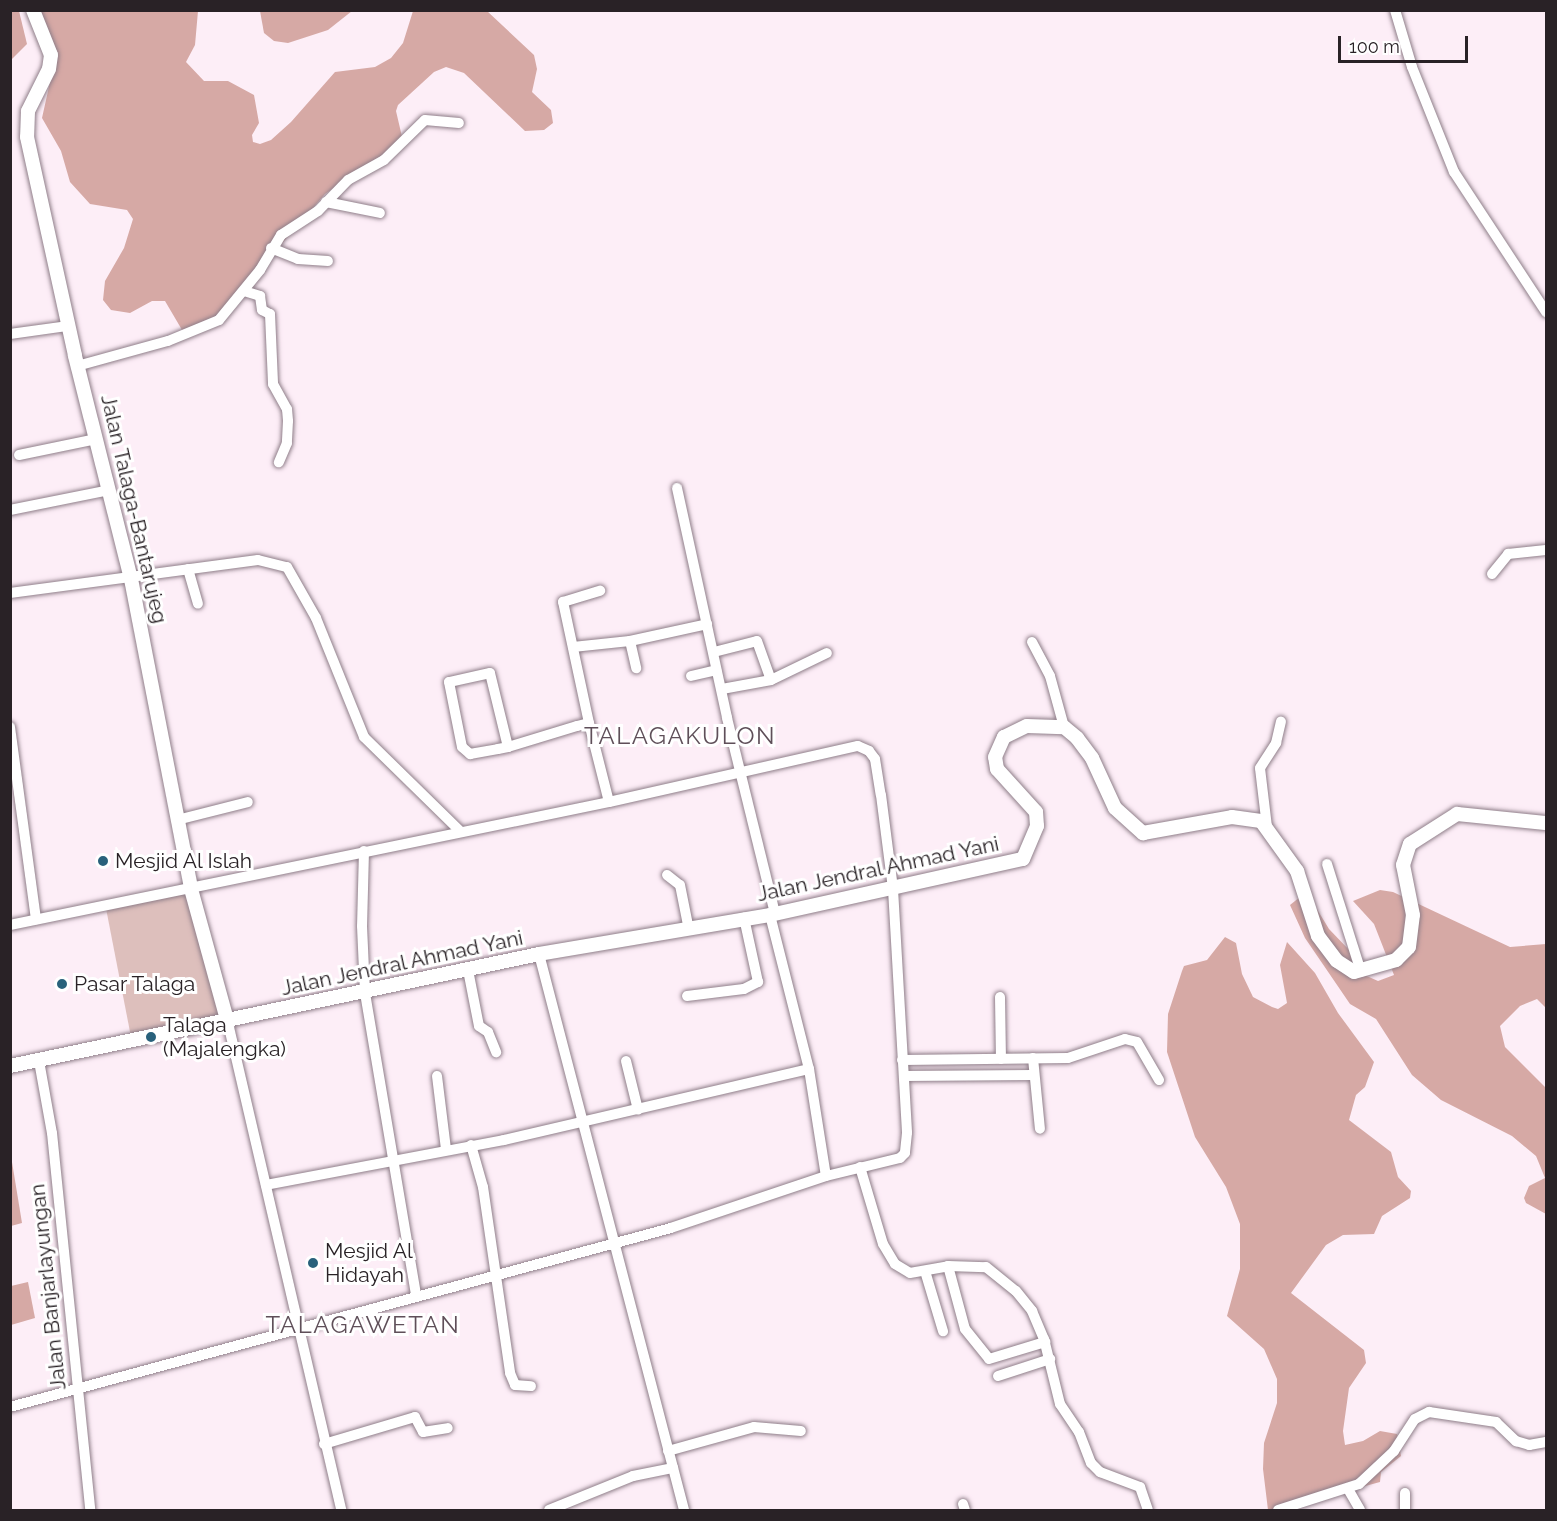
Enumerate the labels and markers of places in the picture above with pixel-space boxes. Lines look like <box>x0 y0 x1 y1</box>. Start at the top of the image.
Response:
place label: Mesjid Al Islah <box>115 848 253 874</box>
marker: Mesjid Al Islah <box>96 854 110 868</box>
place label: Pasar Talaga <box>74 971 196 997</box>
marker: Pasar Talaga <box>55 977 69 991</box>
place label: Talaga (Majalengka) <box>163 1012 286 1062</box>
marker: Talaga (Majalengka) <box>144 1030 158 1044</box>
place label: Mesjid Al Hidayah <box>325 1238 413 1288</box>
marker: Mesjid Al Hidayah <box>306 1256 320 1270</box>

